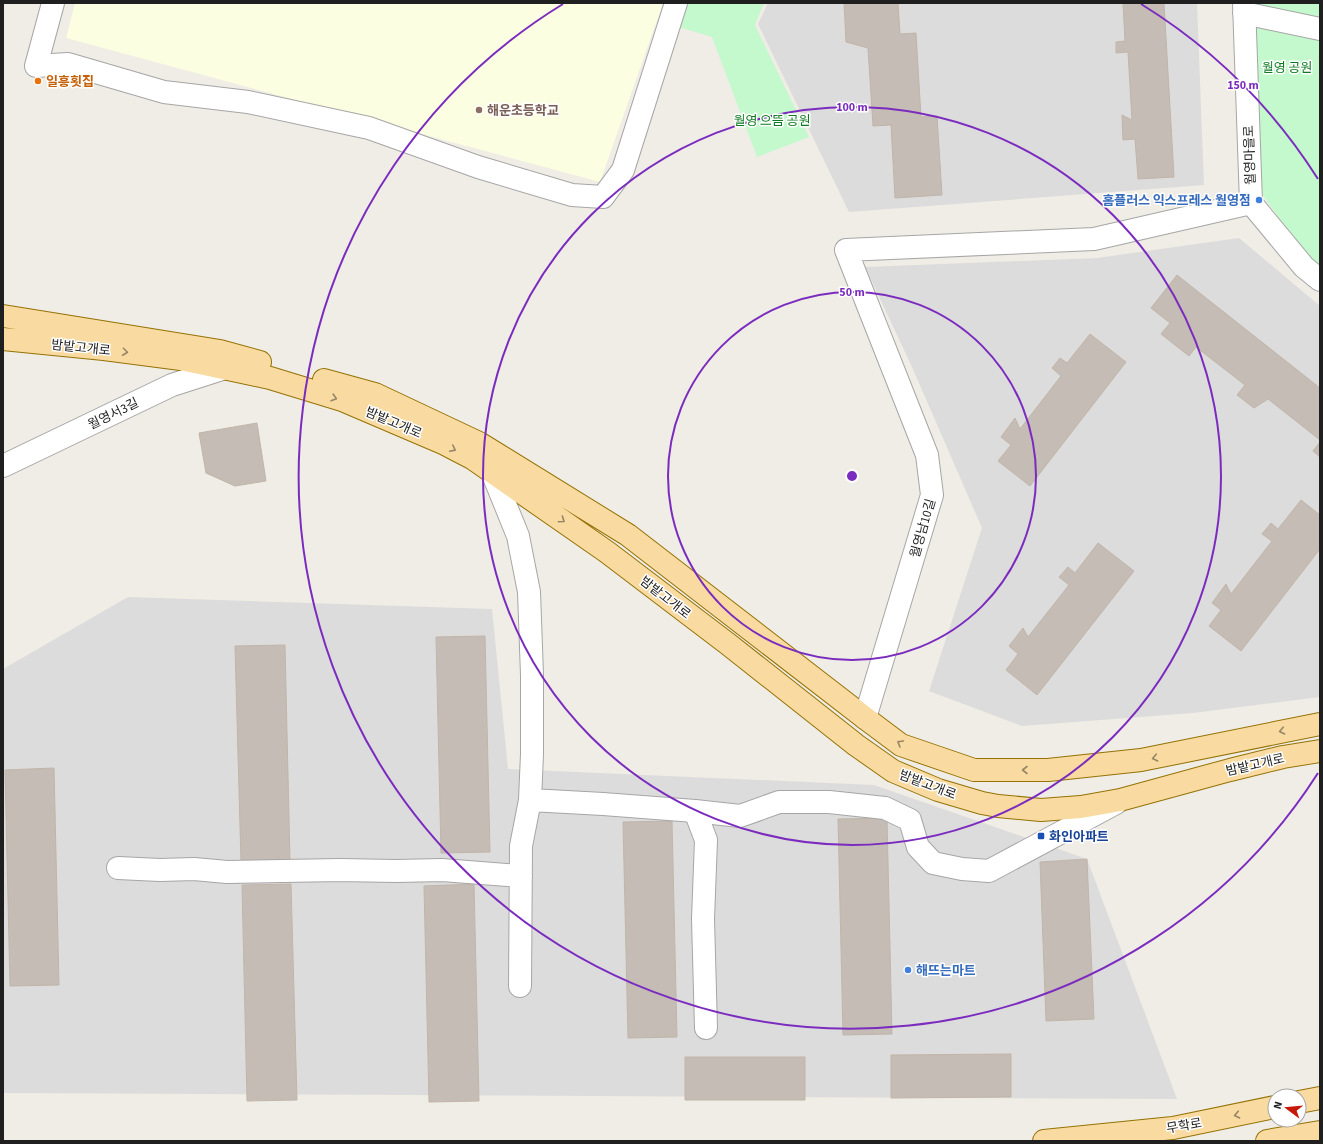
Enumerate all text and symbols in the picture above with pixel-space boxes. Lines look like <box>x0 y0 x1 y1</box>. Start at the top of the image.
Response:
park label: 월영 공원 <box>1262 59 1312 77</box>
place label: 일흥횟집 <box>46 73 94 91</box>
marker: 일흥횟집 <box>33 76 43 86</box>
text: 150 m <box>1227 77 1259 94</box>
text: 100 m <box>836 99 868 116</box>
place label: 해운초등학교 <box>487 102 559 120</box>
marker: 해운초등학교 <box>474 105 484 115</box>
park label: 월영 으뜸 공원 <box>734 112 810 130</box>
street label: 월영마을로 <box>1240 125 1260 185</box>
place label: 홈플러스 익스프레스 월영점 <box>1102 192 1251 210</box>
marker: 홈플러스 익스프레스 월영점 <box>1254 195 1264 205</box>
text: 50 m <box>839 284 865 301</box>
street label: 밤밭고개로 <box>50 336 112 360</box>
one-way arrow <box>122 347 128 356</box>
one-way arrow <box>330 393 337 402</box>
street label: 월영서3길 <box>85 394 142 434</box>
street label: 밤밭고개로 <box>363 403 425 443</box>
one-way arrow <box>449 444 457 452</box>
centre of rings <box>845 469 859 483</box>
street label: 월영남10길 <box>906 497 940 560</box>
one-way arrow <box>558 515 565 523</box>
street label: 밤밭고개로 <box>636 572 695 623</box>
one-way arrow <box>1279 726 1285 734</box>
one-way arrow <box>897 740 904 747</box>
street label: 밤밭고개로 <box>1224 749 1286 780</box>
one-way arrow <box>1151 753 1158 761</box>
street label: 밤밭고개로 <box>896 766 959 804</box>
one-way arrow <box>1022 766 1028 774</box>
place label: 화인아파트 <box>1049 828 1109 846</box>
marker: 화인아파트 <box>1036 831 1046 841</box>
place label: 해뜨는마트 <box>916 962 976 980</box>
marker: 해뜨는마트 <box>903 965 913 975</box>
north arrow <box>1267 1088 1307 1128</box>
text: N <box>1270 1100 1286 1111</box>
one-way arrow <box>1234 1110 1240 1119</box>
street label: 무학로 <box>1165 1114 1203 1138</box>

